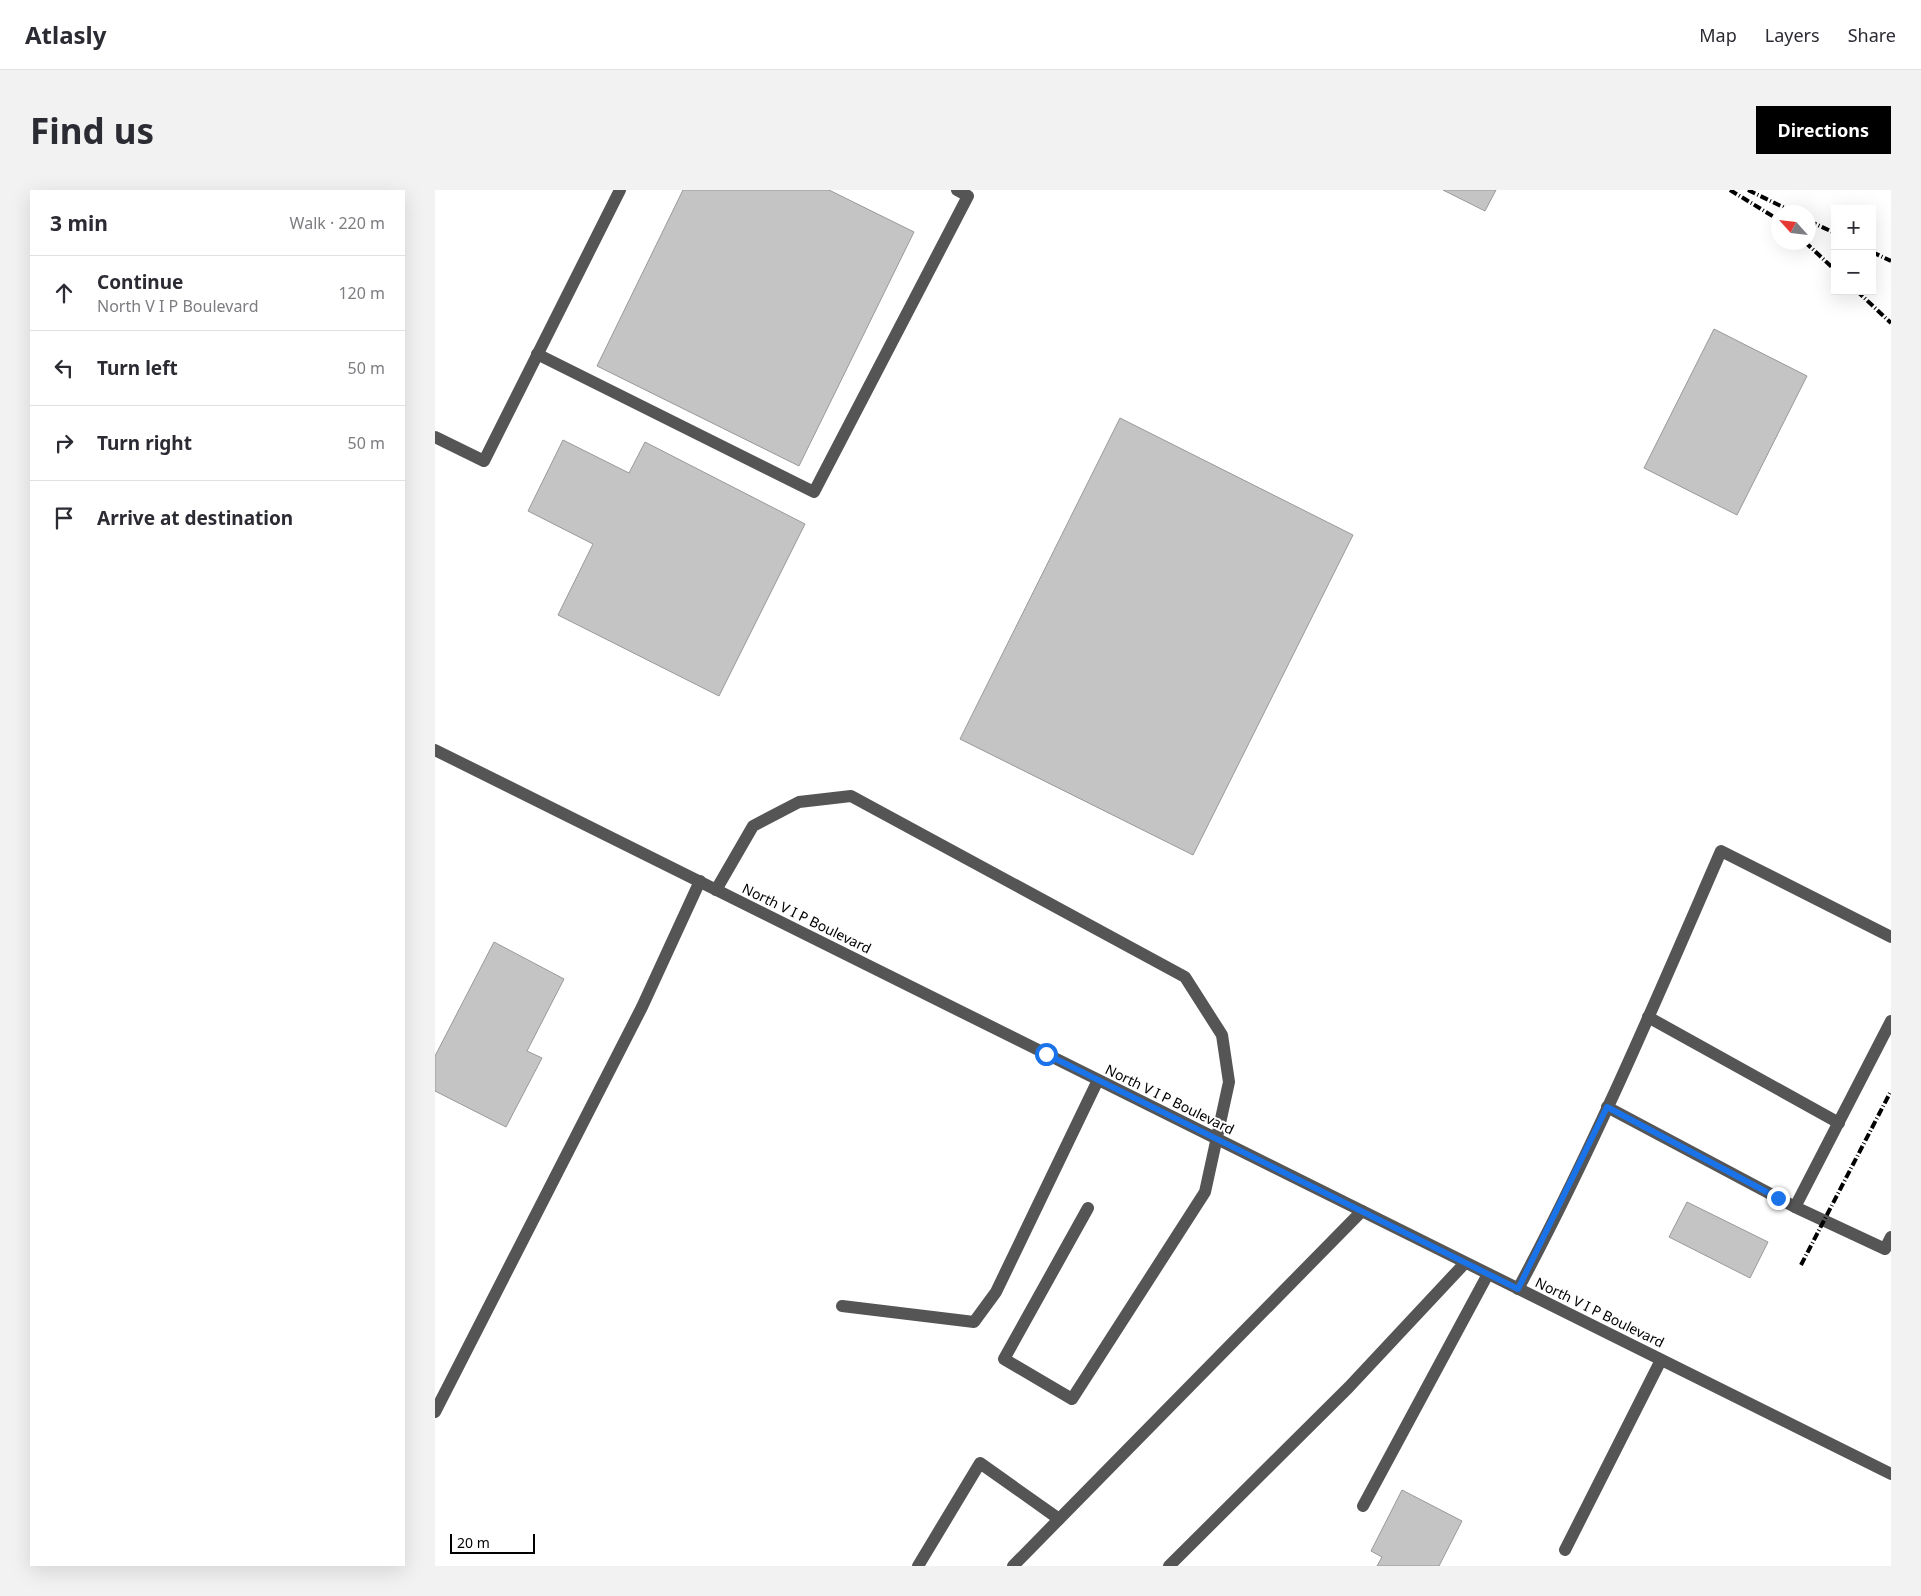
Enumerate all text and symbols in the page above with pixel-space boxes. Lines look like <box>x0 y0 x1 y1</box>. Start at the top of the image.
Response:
text: Atlasly <box>25 18 106 51</box>
text: Map <box>1699 23 1737 47</box>
text: Layers <box>1765 23 1820 47</box>
text: Share <box>1848 23 1896 47</box>
button: Directions <box>1756 106 1891 154</box>
text: Find us <box>30 107 154 154</box>
north arrow <box>1771 205 1816 250</box>
map controls <box>1831 205 1876 295</box>
button: + <box>1831 205 1876 250</box>
text: 3 min <box>50 209 108 237</box>
text: Walk · 220 m <box>290 212 385 234</box>
button: − <box>1831 250 1876 295</box>
text: Continue <box>97 269 183 295</box>
icon: ahead <box>50 279 78 307</box>
text: 120 m <box>338 282 385 304</box>
text: North V I P Boulevard <box>97 295 259 317</box>
icon: left <box>50 354 78 382</box>
text: Turn left <box>97 355 178 381</box>
text: 50 m <box>348 357 385 379</box>
icon: right <box>50 429 78 457</box>
text: Turn right <box>97 430 192 456</box>
text: 50 m <box>348 432 385 454</box>
icon: arrive <box>50 504 78 532</box>
text: Arrive at destination <box>97 505 293 531</box>
street label: North V I P Boulevard <box>739 878 875 958</box>
route start <box>1035 1043 1058 1066</box>
street label: North V I P Boulevard <box>1102 1059 1238 1139</box>
route end <box>1767 1187 1790 1210</box>
street label: North V I P Boulevard <box>1532 1272 1668 1352</box>
scale bar <box>450 1531 535 1554</box>
text: 20 m <box>457 1533 490 1552</box>

